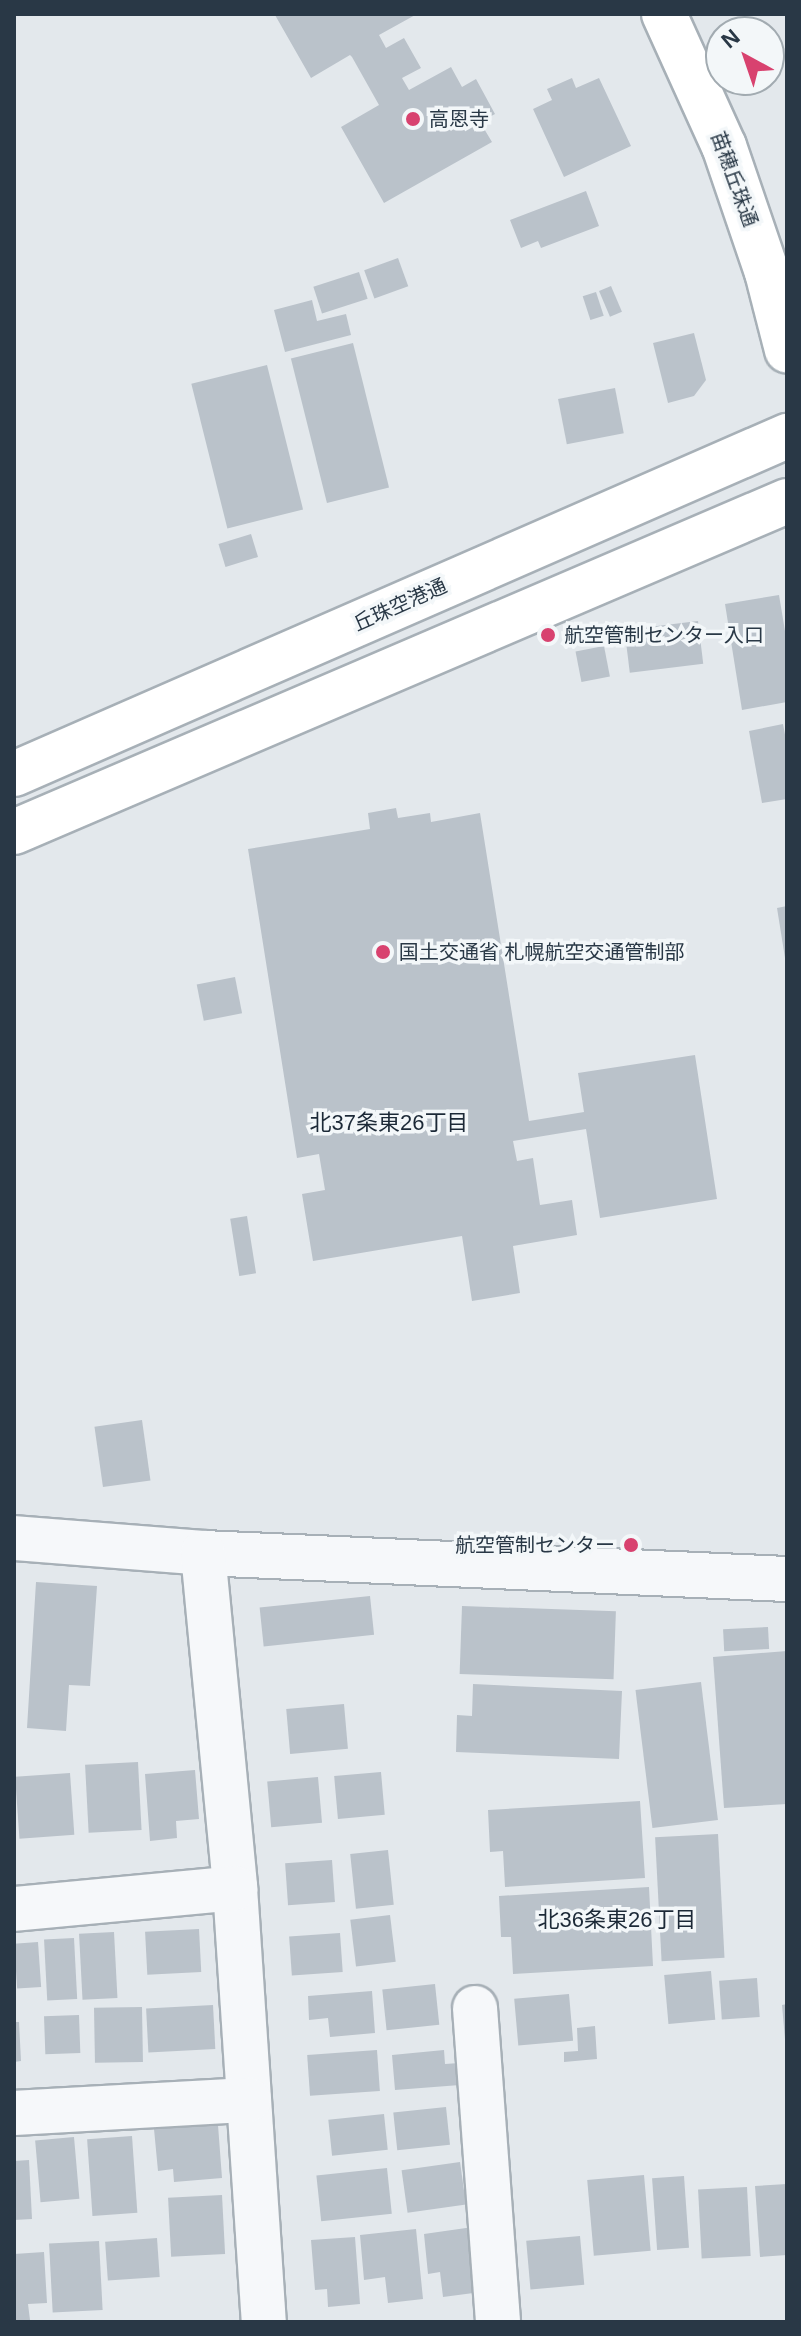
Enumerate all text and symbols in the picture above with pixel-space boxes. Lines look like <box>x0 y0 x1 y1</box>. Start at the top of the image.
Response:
north arrow <box>705 16 785 96</box>
text: N <box>716 24 745 53</box>
place label: 高恩寺 <box>429 107 489 131</box>
marker: 高恩寺 <box>404 110 422 128</box>
street label: 苗穂丘珠通 <box>706 128 762 230</box>
street label: 丘珠空港通 <box>349 574 451 636</box>
place label: 航空管制センター入口 <box>564 623 764 647</box>
marker: 航空管制センター入口 <box>539 626 557 644</box>
place label: 国土交通省 札幌航空交通管制部 <box>399 940 685 964</box>
marker: 国土交通省 札幌航空交通管制部 <box>374 943 392 961</box>
district label: 北37条東26丁目 <box>310 1110 468 1136</box>
place label: 航空管制センター <box>455 1533 615 1557</box>
marker: 航空管制センター <box>622 1536 640 1554</box>
district label: 北36条東26丁目 <box>538 1907 696 1933</box>

